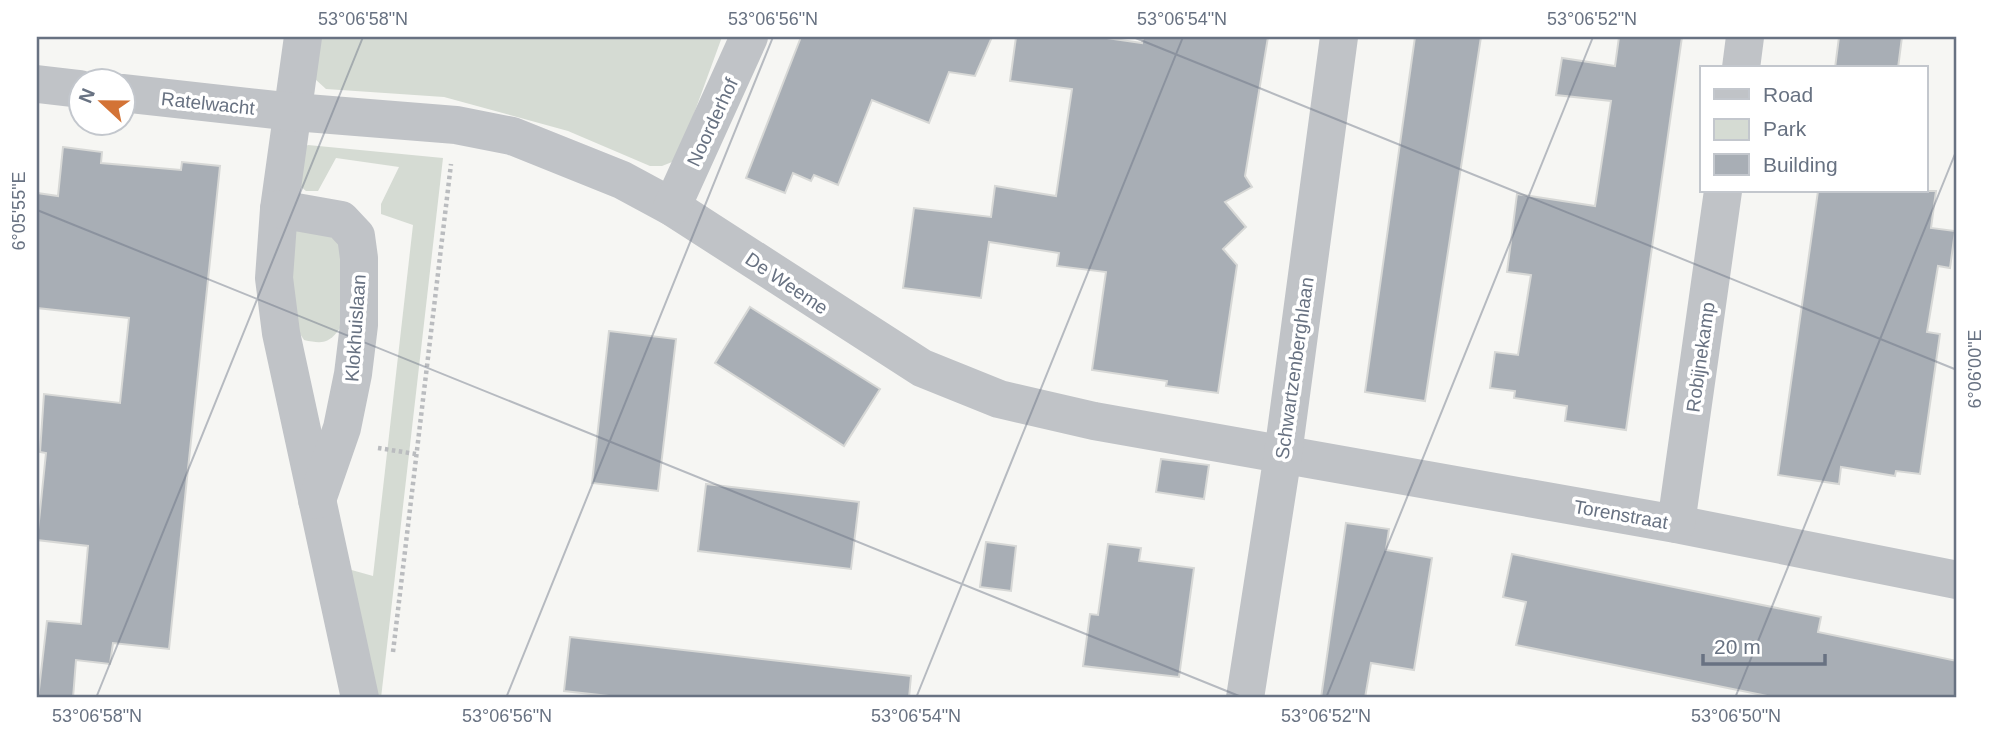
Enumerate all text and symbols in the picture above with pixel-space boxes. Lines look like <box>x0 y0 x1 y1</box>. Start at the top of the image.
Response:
text: 53°06'58"N <box>318 9 408 29</box>
text: 53°06'56"N <box>728 9 818 29</box>
text: 53°06'54"N <box>1137 9 1227 29</box>
text: 53°06'52"N <box>1547 9 1637 29</box>
north arrow <box>66 66 136 136</box>
legend <box>1700 66 1927 192</box>
street label: Noorderhof <box>683 74 742 170</box>
text: Road <box>1763 83 1813 106</box>
text: N <box>74 86 99 106</box>
street label: Ratelwacht <box>160 88 256 119</box>
text: Park <box>1763 117 1807 140</box>
text: Building <box>1763 153 1838 176</box>
text: 6°05'55"E <box>9 171 29 251</box>
street label: De Weeme <box>742 248 832 319</box>
street label: Klokhuislaan <box>341 274 370 383</box>
street label: Schwartzenberghlaan <box>1271 276 1318 461</box>
street label: Robijnekamp <box>1682 301 1719 413</box>
text: 6°06'00"E <box>1965 329 1985 409</box>
street label: Torenstraat <box>1572 496 1670 533</box>
scale bar <box>1703 623 1826 667</box>
text: 20 m <box>1714 635 1761 658</box>
text: 53°06'58"N <box>52 706 142 726</box>
text: 53°06'56"N <box>462 706 552 726</box>
text: 53°06'54"N <box>871 706 961 726</box>
text: 53°06'52"N <box>1281 706 1371 726</box>
text: 53°06'50"N <box>1691 706 1781 726</box>

